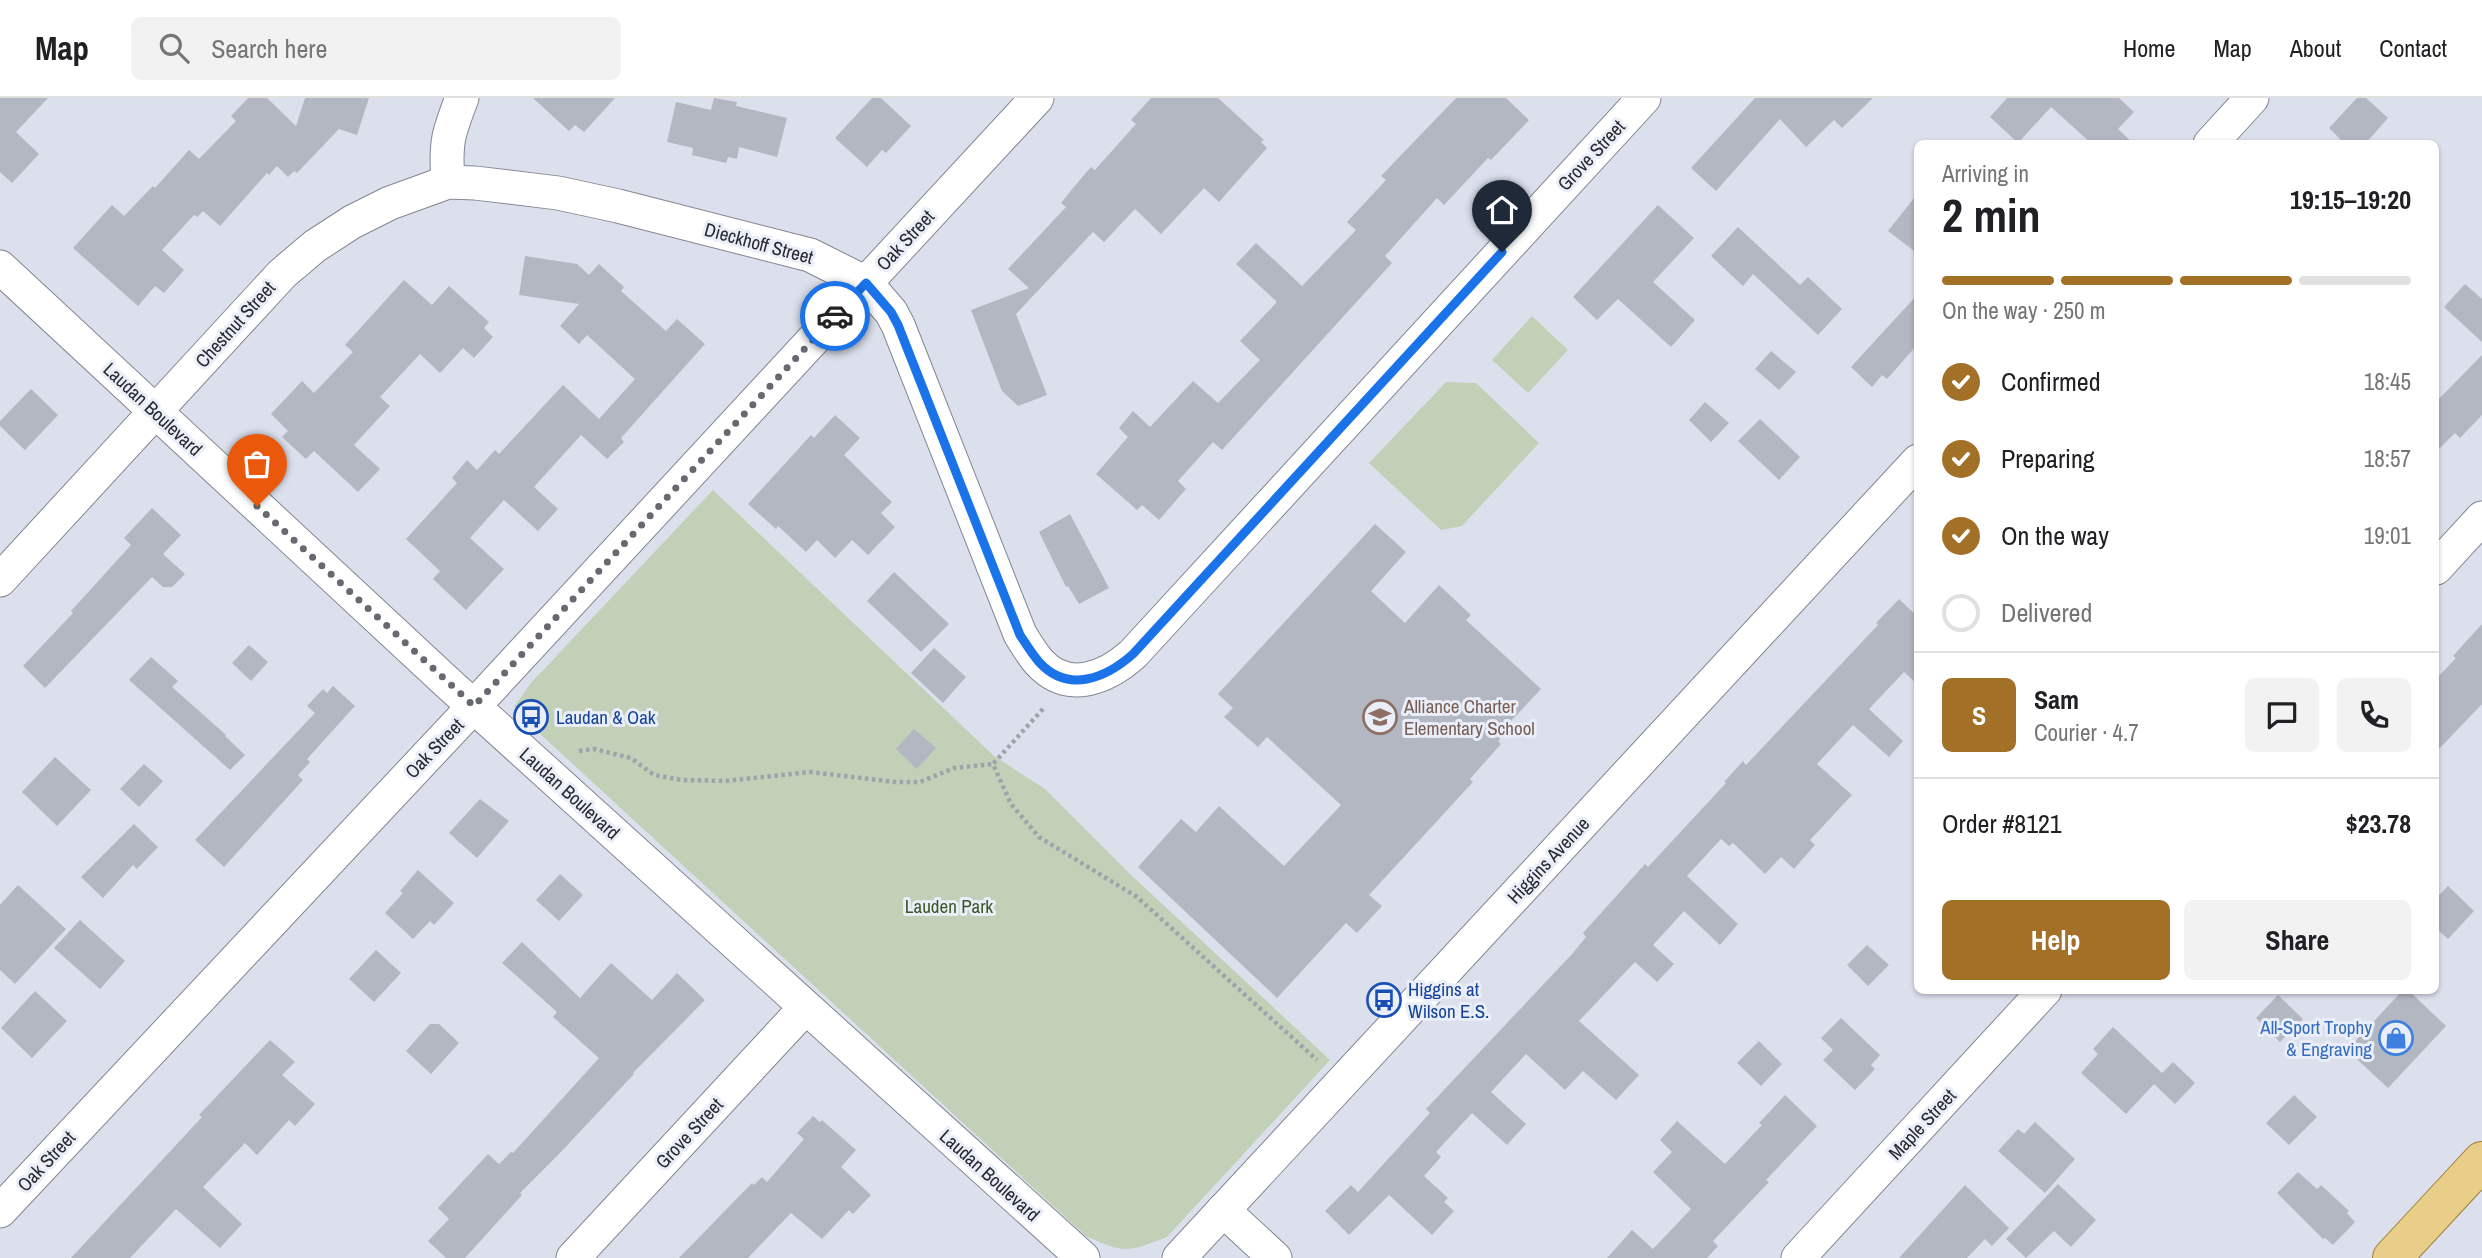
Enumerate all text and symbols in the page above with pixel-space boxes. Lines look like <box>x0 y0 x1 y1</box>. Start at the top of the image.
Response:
search box <box>131 17 621 80</box>
text: Map <box>35 26 89 70</box>
icon: search <box>155 29 193 67</box>
text: Search here <box>211 31 327 66</box>
text: Home <box>2123 32 2175 64</box>
text: Map <box>2213 32 2252 64</box>
text: About <box>2290 32 2341 64</box>
text: Contact <box>2379 32 2447 64</box>
street label: Grove Street <box>1551 113 1631 196</box>
text: Arriving in <box>1942 158 2029 189</box>
pin <box>1472 180 1532 252</box>
text: 19:15–19:20 <box>2290 182 2411 217</box>
text: 2 min <box>1942 184 2041 246</box>
icon: home <box>1483 191 1521 229</box>
street label: Oak Street <box>870 203 940 276</box>
street label: Dieckhoff Street <box>702 216 817 270</box>
street label: Chestnut Street <box>189 275 281 373</box>
courier <box>800 281 870 351</box>
text: On the way · 250 m <box>1942 295 2106 326</box>
icon: car <box>816 297 854 335</box>
street label: Laudan Boulevard <box>98 356 208 462</box>
icon: check <box>1942 363 1980 401</box>
text: Confirmed <box>2001 364 2101 399</box>
text: 18:45 <box>2364 366 2411 397</box>
pin <box>227 434 287 506</box>
icon: check <box>1942 440 1980 478</box>
text: Preparing <box>2001 441 2095 476</box>
text: 18:57 <box>2364 443 2411 474</box>
icon: bag <box>238 445 276 483</box>
icon: check <box>1942 517 1980 555</box>
text: On the way <box>2001 518 2109 553</box>
text: 19:01 <box>2364 520 2411 551</box>
text: Delivered <box>2001 595 2092 630</box>
button: chat <box>2245 678 2319 752</box>
button: phone <box>2337 678 2411 752</box>
text: Sam <box>2034 682 2079 717</box>
place label: Alliance Charter Elementary School <box>1403 693 1535 741</box>
bus stop icon: Laudan & Oak <box>512 698 550 736</box>
school or university icon: Alliance Charter Elementary School <box>1361 698 1399 736</box>
text: S <box>1972 698 1986 733</box>
place label: Laudan & Oak <box>556 704 656 730</box>
street label: Oak Street <box>399 712 470 784</box>
text: Courier · 4.7 <box>2034 717 2139 748</box>
street label: Laudan Boulevard <box>514 741 626 845</box>
text: Order #8121 <box>1942 806 2062 841</box>
text: $23.78 <box>2346 806 2411 841</box>
street label: Higgins Avenue <box>1501 811 1595 909</box>
park label: Lauden Park <box>905 893 993 919</box>
button: Help <box>1942 900 2170 980</box>
button: Share <box>2184 900 2411 980</box>
place label: Higgins at Wilson E.S. <box>1408 976 1489 1024</box>
bus stop icon: Higgins at Wilson E.S. <box>1365 981 1403 1019</box>
place label: All-Sport Trophy & Engraving <box>2259 1014 2372 1062</box>
shop icon: All-Sport Trophy & Engraving <box>2377 1019 2415 1057</box>
street label: Maple Street <box>1882 1082 1962 1165</box>
street label: Grove Street <box>649 1091 729 1174</box>
street label: Laudan Boulevard <box>934 1123 1046 1227</box>
street label: Oak Street <box>11 1124 81 1197</box>

